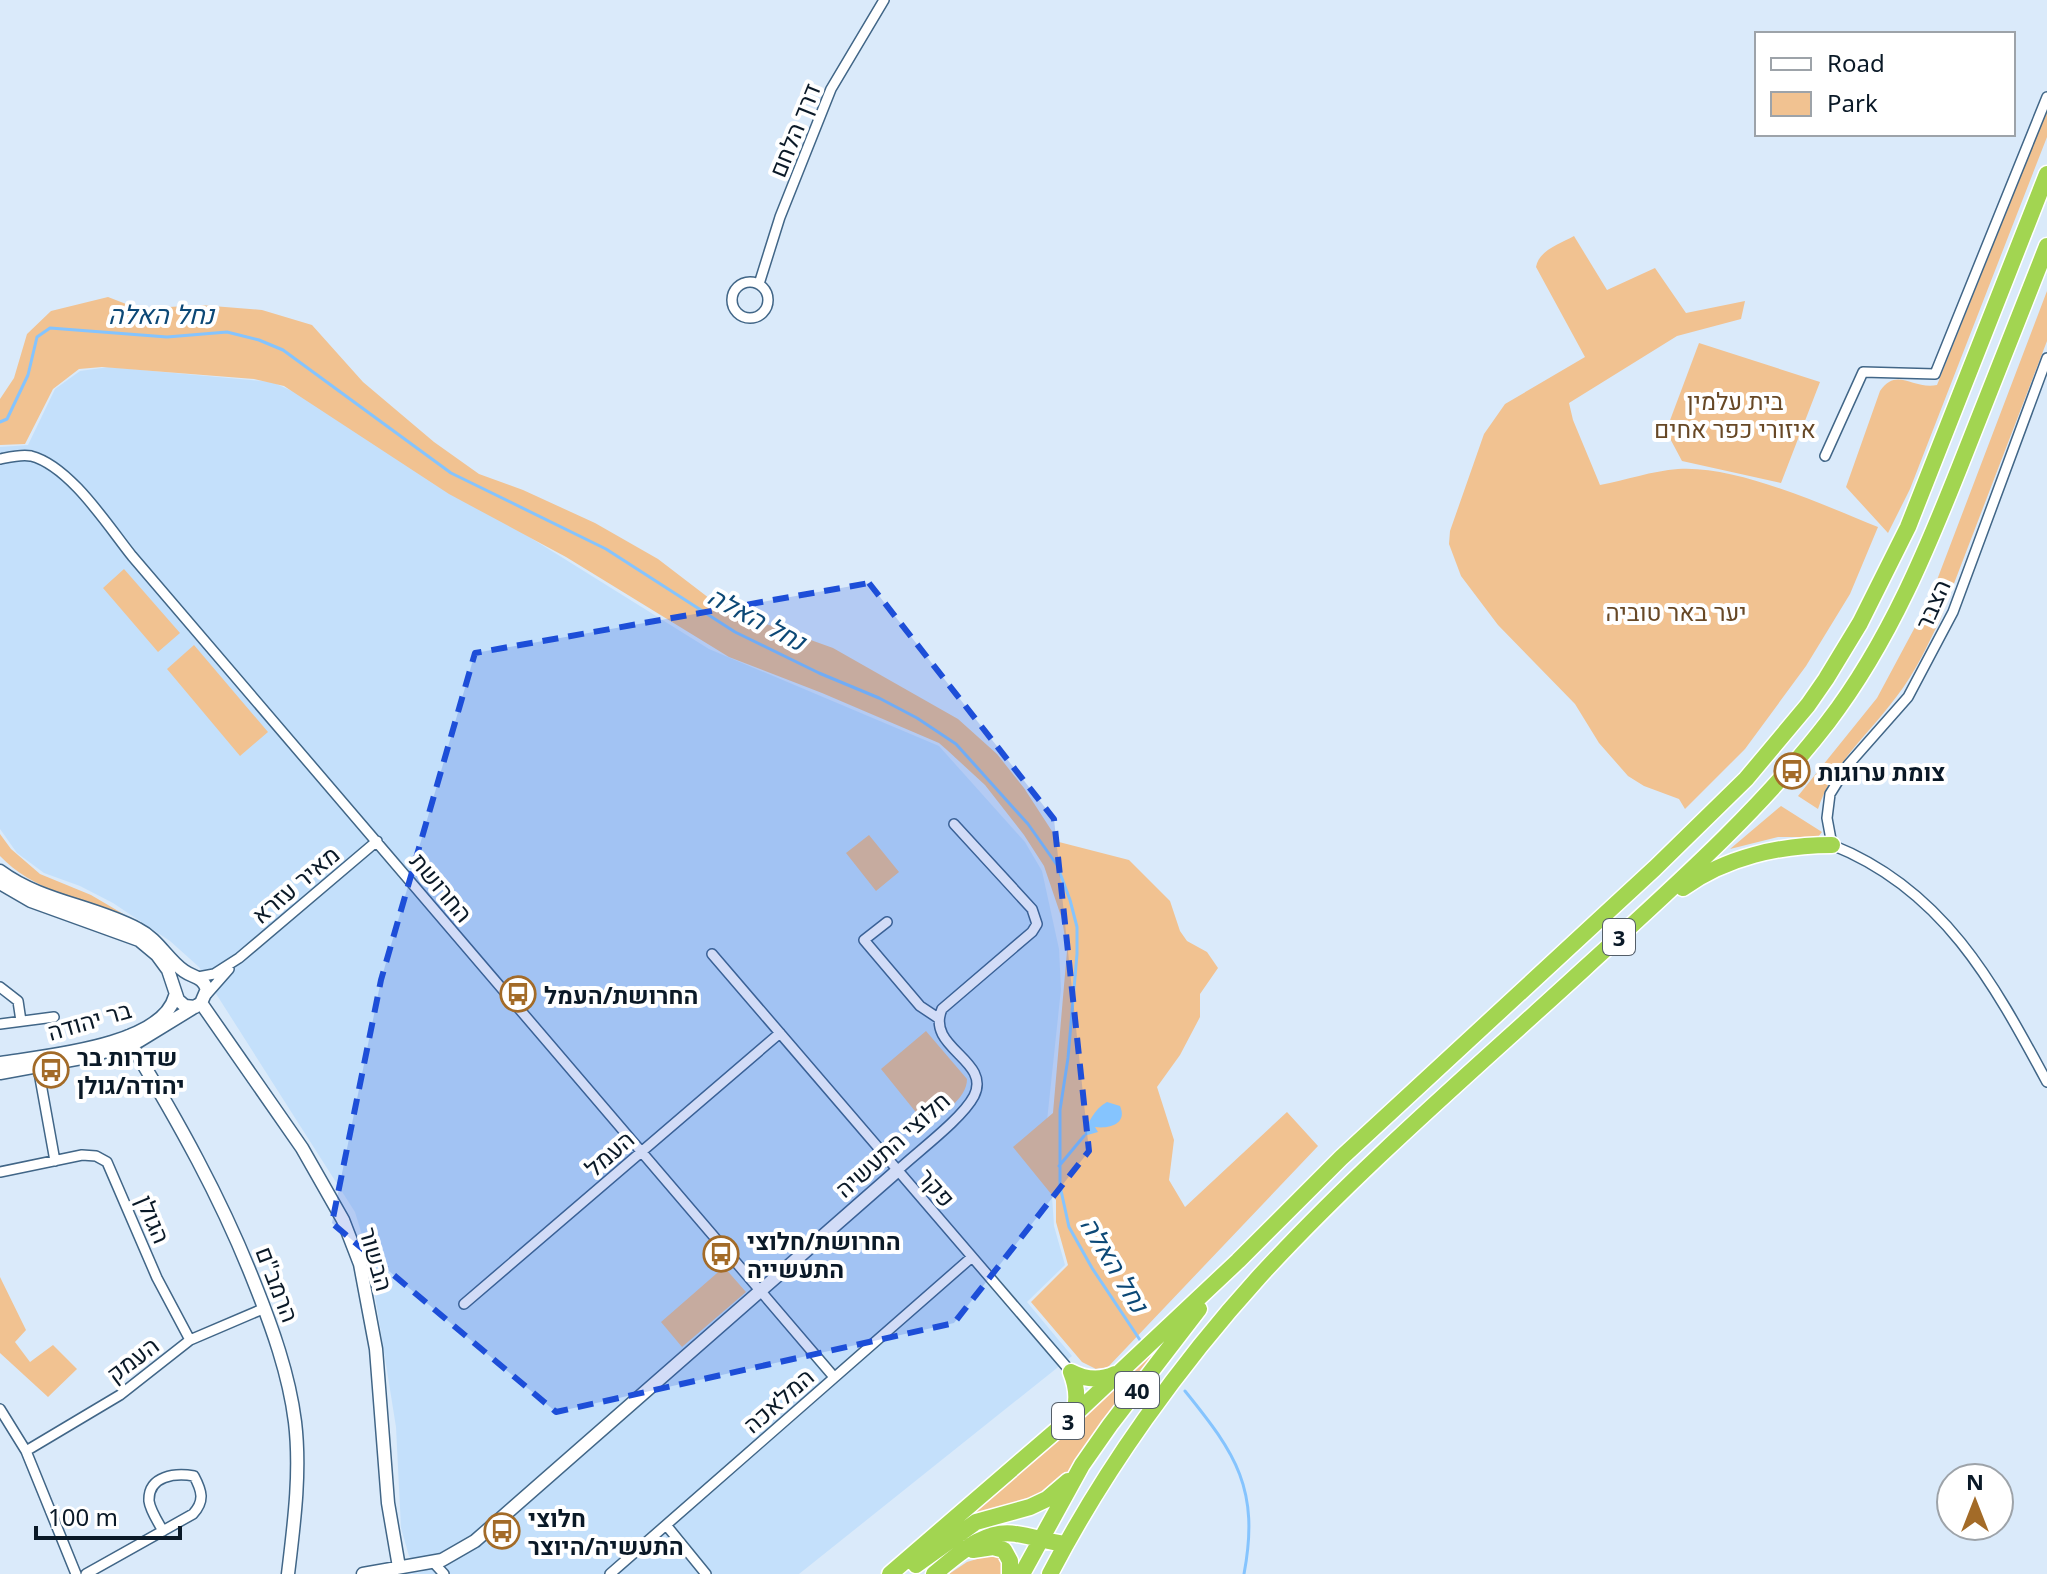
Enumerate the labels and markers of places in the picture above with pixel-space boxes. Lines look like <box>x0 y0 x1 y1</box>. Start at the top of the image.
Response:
bus stop icon: צומת ערוגות <box>1773 752 1811 790</box>
place label: צומת ערוגות <box>1818 755 1945 788</box>
bus stop icon: החרושת/העמל <box>499 975 537 1013</box>
place label: החרושת/העמל <box>544 978 698 1011</box>
place label: שדרות בר יהודה/גולן <box>77 1040 185 1101</box>
bus stop icon: שדרות בר יהודה/גולן <box>32 1051 70 1089</box>
place label: החרושת/חלוצי התעשייה <box>747 1224 901 1285</box>
bus stop icon: החרושת/חלוצי התעשייה <box>702 1235 740 1273</box>
place label: חלוצי התעשיה/היוצר <box>528 1501 684 1562</box>
bus stop icon: חלוצי התעשיה/היוצר <box>483 1512 521 1550</box>

